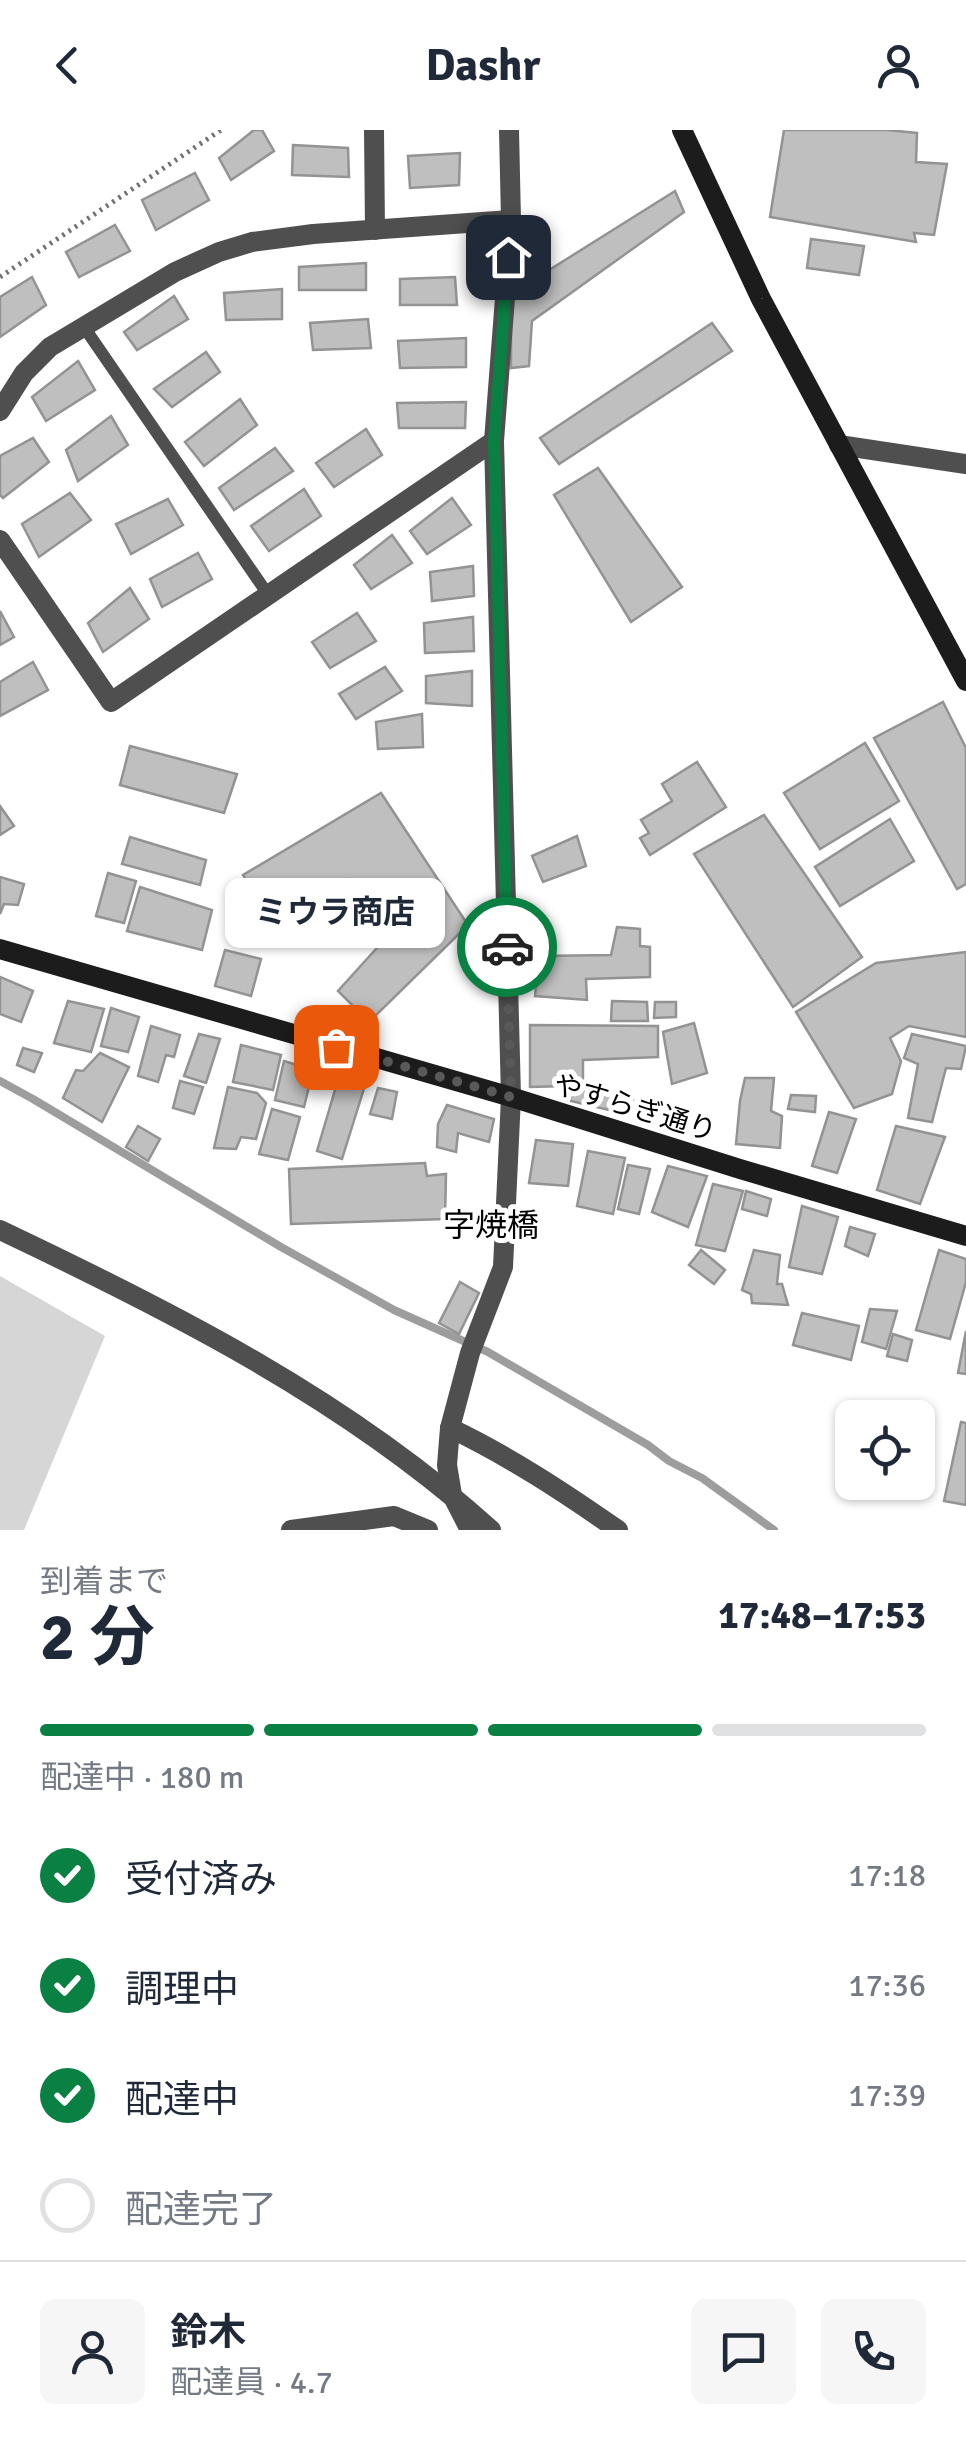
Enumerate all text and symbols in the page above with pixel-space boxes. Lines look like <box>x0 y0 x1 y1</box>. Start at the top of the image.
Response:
icon: back <box>40 38 95 93</box>
text: Dashr <box>426 38 540 93</box>
icon: person <box>871 38 926 93</box>
pin <box>466 215 551 300</box>
icon: home <box>481 230 536 285</box>
callout: ミウラ商店 <box>226 877 446 947</box>
text: ミウラ商店 <box>255 893 415 932</box>
courier <box>457 897 557 997</box>
icon: car <box>480 920 535 975</box>
pin <box>294 1005 379 1090</box>
icon: bag <box>309 1020 364 1075</box>
street label: やすらぎ通り <box>549 1067 720 1149</box>
district label: 字焼橋 <box>443 1206 539 1245</box>
map controls <box>835 1400 935 1500</box>
button: locate <box>835 1400 935 1500</box>
text: 到着まで <box>40 1562 168 1601</box>
text: 17:48–17:53 <box>718 1592 926 1639</box>
text: 2 分 <box>40 1598 154 1678</box>
text: 配達中 · 180 m <box>40 1758 244 1797</box>
icon: check <box>40 1848 95 1903</box>
text: 受付済み <box>125 1856 277 1903</box>
text: 17:18 <box>848 1856 926 1895</box>
icon: check <box>40 1958 95 2013</box>
text: 調理中 <box>125 1966 239 2013</box>
text: 17:36 <box>848 1966 926 2005</box>
icon: check <box>40 2068 95 2123</box>
text: 配達中 <box>125 2076 239 2123</box>
text: 17:39 <box>848 2076 926 2115</box>
text: 配達完了 <box>125 2186 277 2233</box>
button: person <box>40 2299 145 2404</box>
button: chat <box>691 2299 796 2404</box>
button: phone <box>821 2299 926 2404</box>
text: 鈴木 <box>170 2309 246 2356</box>
text: 配達員 · 4.7 <box>170 2363 333 2402</box>

